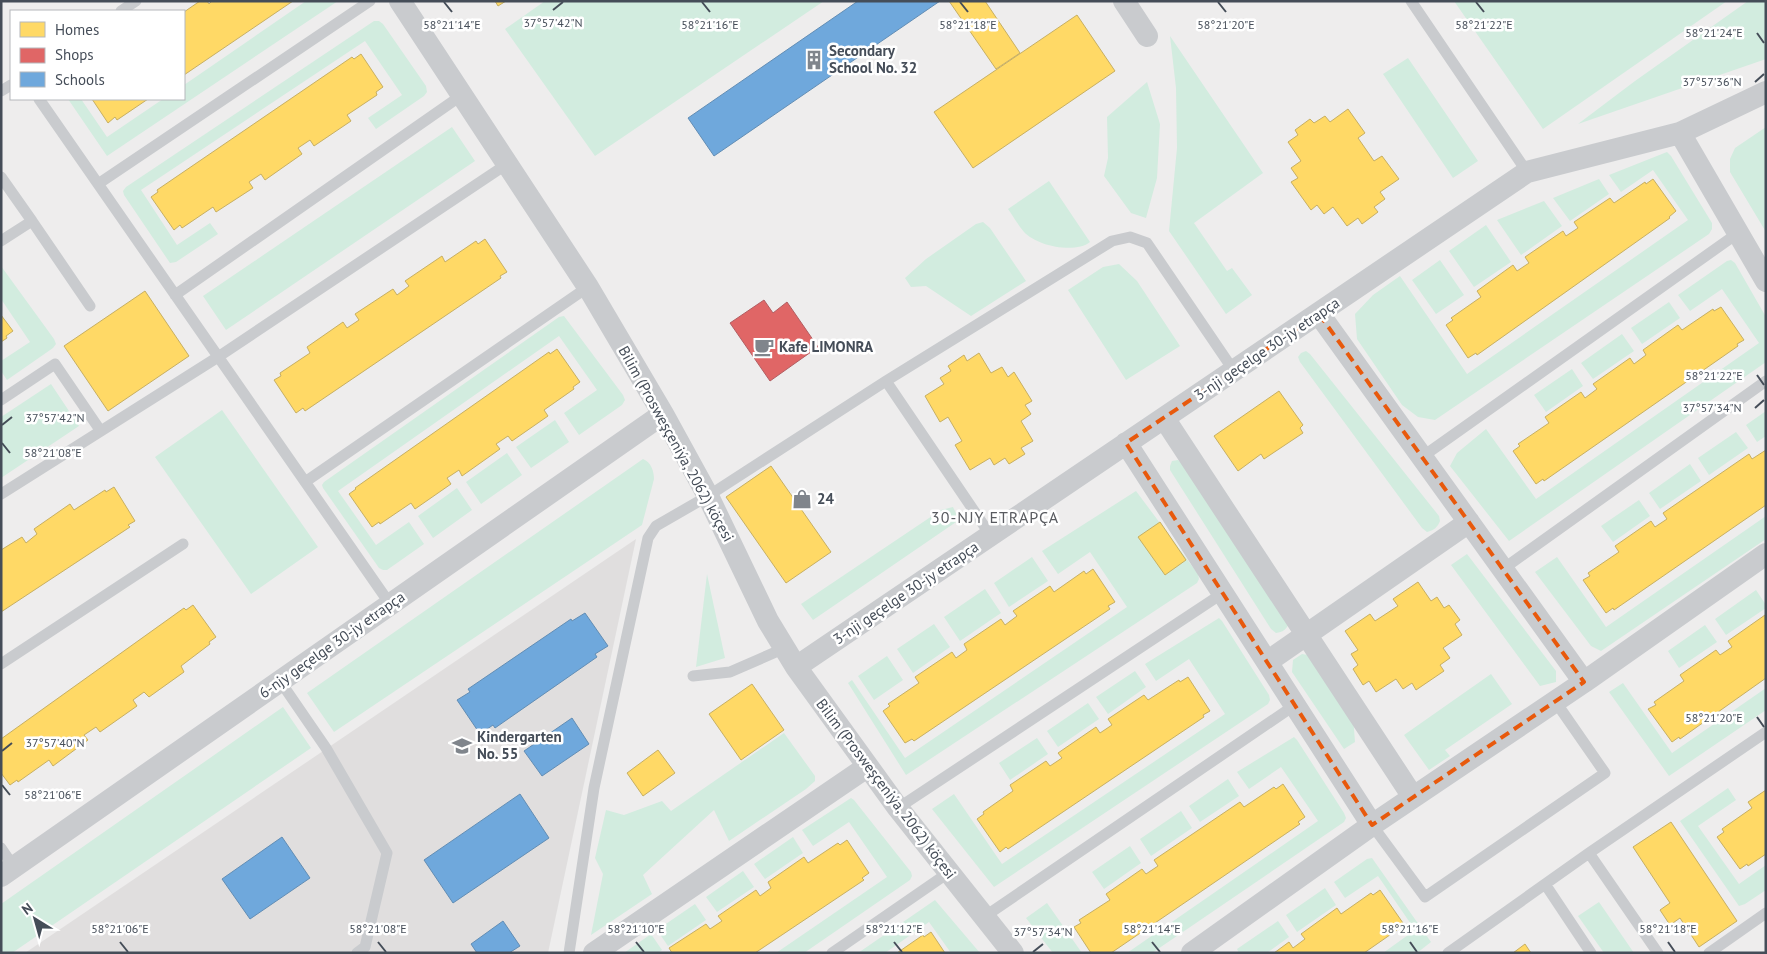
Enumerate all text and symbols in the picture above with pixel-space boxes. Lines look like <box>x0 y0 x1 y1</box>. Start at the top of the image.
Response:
legend <box>10 10 185 100</box>
text: 37°57'42"N <box>523 15 583 30</box>
text: 58°21'14"E <box>423 17 481 32</box>
text: 58°21'16"E <box>681 17 739 32</box>
text: 58°21'18"E <box>939 17 997 32</box>
text: 58°21'20"E <box>1197 17 1255 32</box>
text: 58°21'22"E <box>1455 17 1513 32</box>
text: Homes <box>55 20 99 39</box>
text: 58°21'24"E <box>1685 25 1743 40</box>
place label: Secondary School No. 32 <box>829 41 917 77</box>
text: Shops <box>55 45 94 64</box>
building icon: Secondary School No. 32 <box>803 49 825 71</box>
text: Schools <box>55 70 105 89</box>
text: 37°57'36"N <box>1682 74 1742 89</box>
street label: 3-nji geçelge 30-jy etrapça <box>1190 293 1343 404</box>
cafe icon: Kafe LIMONRA <box>753 336 775 358</box>
place label: Kafe LIMONRA <box>779 337 874 356</box>
street label: Bilim (Prosweşçeniýa, 2062) köçesi <box>615 343 738 545</box>
text: 58°21'22"E <box>1685 368 1743 383</box>
text: 37°57'34"N <box>1682 400 1742 415</box>
text: 37°57'42"N <box>25 410 85 425</box>
text: 58°21'08"E <box>24 445 82 460</box>
shop icon: 24 <box>791 488 813 510</box>
place label: 24 <box>817 489 835 508</box>
district label: 30-NJY ETRAPÇA <box>931 507 1059 527</box>
street label: 3-nji geçelge 30-jy etrapça <box>829 537 982 648</box>
street label: 6-njy geçelge 30-jy etrapça <box>255 587 408 702</box>
street label: Bilim (Prosweşçeniýa, 2062) köçesi <box>812 695 960 883</box>
text: 58°21'20"E <box>1685 710 1743 725</box>
place label: Kindergarten No. 55 <box>477 727 562 763</box>
text: 37°57'40"N <box>25 735 85 750</box>
school or university icon: Kindergarten No. 55 <box>451 735 473 757</box>
text: 58°21'06"E <box>24 787 82 802</box>
north arrow <box>10 894 60 944</box>
text: N <box>18 899 36 919</box>
text: 58°21'06"E <box>91 921 149 936</box>
text: 58°21'08"E <box>349 921 407 936</box>
text: 58°21'10"E <box>607 921 665 936</box>
text: 58°21'12"E <box>865 921 923 936</box>
text: 58°21'14"E <box>1123 921 1181 936</box>
text: 58°21'16"E <box>1381 921 1439 936</box>
text: 58°21'18"E <box>1639 921 1697 936</box>
text: 37°57'34"N <box>1013 924 1073 939</box>

